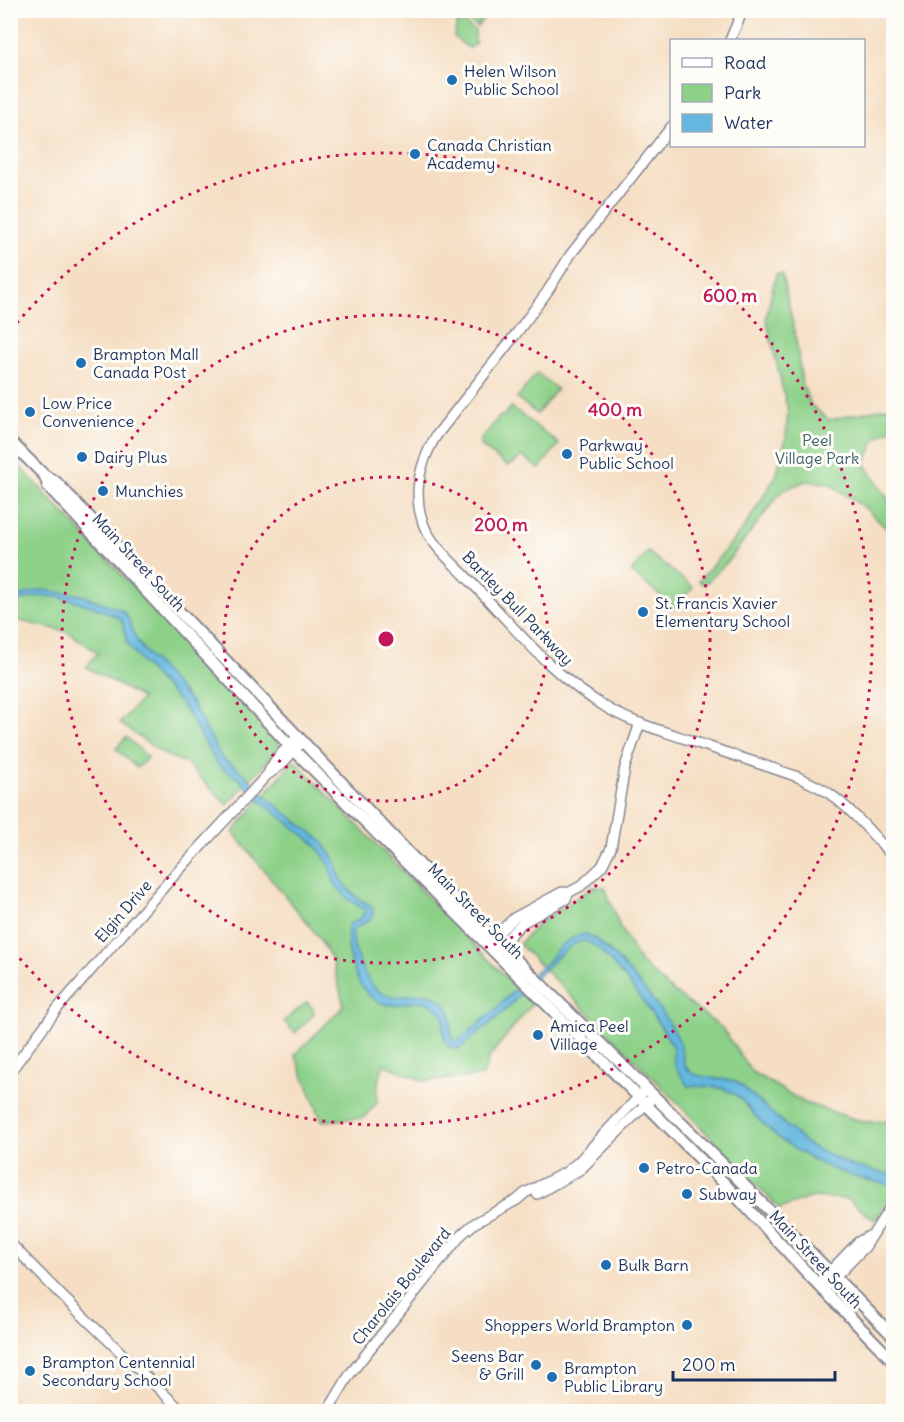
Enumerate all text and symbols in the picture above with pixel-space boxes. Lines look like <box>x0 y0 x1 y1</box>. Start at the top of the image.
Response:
legend <box>670 39 865 147</box>
text: Road <box>724 51 767 74</box>
place label: Helen Wilson Public School <box>464 61 559 99</box>
marker: Helen Wilson Public School <box>445 73 459 87</box>
text: Park <box>724 81 761 104</box>
text: Water <box>724 111 774 134</box>
place label: Canada Christian Academy <box>427 135 552 173</box>
marker: Canada Christian Academy <box>408 147 422 161</box>
text: 600 m <box>703 284 757 307</box>
place label: Brampton Mall Canada P0st <box>93 344 199 382</box>
marker: Brampton Mall Canada P0st <box>74 356 88 370</box>
place label: Low Price Convenience <box>42 393 134 431</box>
text: 400 m <box>588 398 642 421</box>
marker: Low Price Convenience <box>23 405 37 419</box>
park label: Peel Village Park <box>775 430 859 468</box>
place label: Parkway Public School <box>579 435 674 473</box>
place label: Dairy Plus <box>94 447 167 467</box>
marker: Parkway Public School <box>560 447 574 461</box>
marker: Dairy Plus <box>75 450 89 464</box>
place label: Munchies <box>115 481 183 501</box>
marker: Munchies <box>96 484 110 498</box>
street label: Main Street South <box>88 509 190 615</box>
text: 200 m <box>474 513 528 536</box>
street label: Bartley Bull Parkway <box>458 547 578 669</box>
place label: St. Francis Xavier Elementary School <box>655 593 790 631</box>
marker: St. Francis Xavier Elementary School <box>636 605 650 619</box>
centre of rings <box>376 629 396 649</box>
street label: Main Street South <box>424 859 528 963</box>
street label: Elgin Drive <box>90 876 156 946</box>
place label: Amica Peel Village <box>550 1016 629 1054</box>
marker: Amica Peel Village <box>531 1028 545 1042</box>
place label: Petro-Canada <box>656 1158 758 1178</box>
marker: Petro-Canada <box>637 1161 651 1175</box>
place label: Subway <box>699 1184 757 1204</box>
marker: Subway <box>680 1187 694 1201</box>
street label: Main Street South <box>765 1206 867 1312</box>
street label: Charolais Boulevard <box>348 1223 454 1349</box>
place label: Bulk Barn <box>618 1255 689 1275</box>
marker: Bulk Barn <box>599 1258 613 1272</box>
place label: Shoppers World Brampton <box>484 1315 675 1335</box>
marker: Shoppers World Brampton <box>680 1318 694 1332</box>
scale bar <box>673 1344 835 1382</box>
place label: Seens Bar & Grill <box>451 1346 524 1384</box>
place label: Brampton Centennial Secondary School <box>42 1352 195 1390</box>
text: 200 m <box>682 1353 736 1376</box>
marker: Seens Bar & Grill <box>529 1358 543 1372</box>
place label: Brampton Public Library <box>564 1358 663 1396</box>
marker: Brampton Centennial Secondary School <box>23 1364 37 1378</box>
marker: Brampton Public Library <box>545 1370 559 1384</box>

